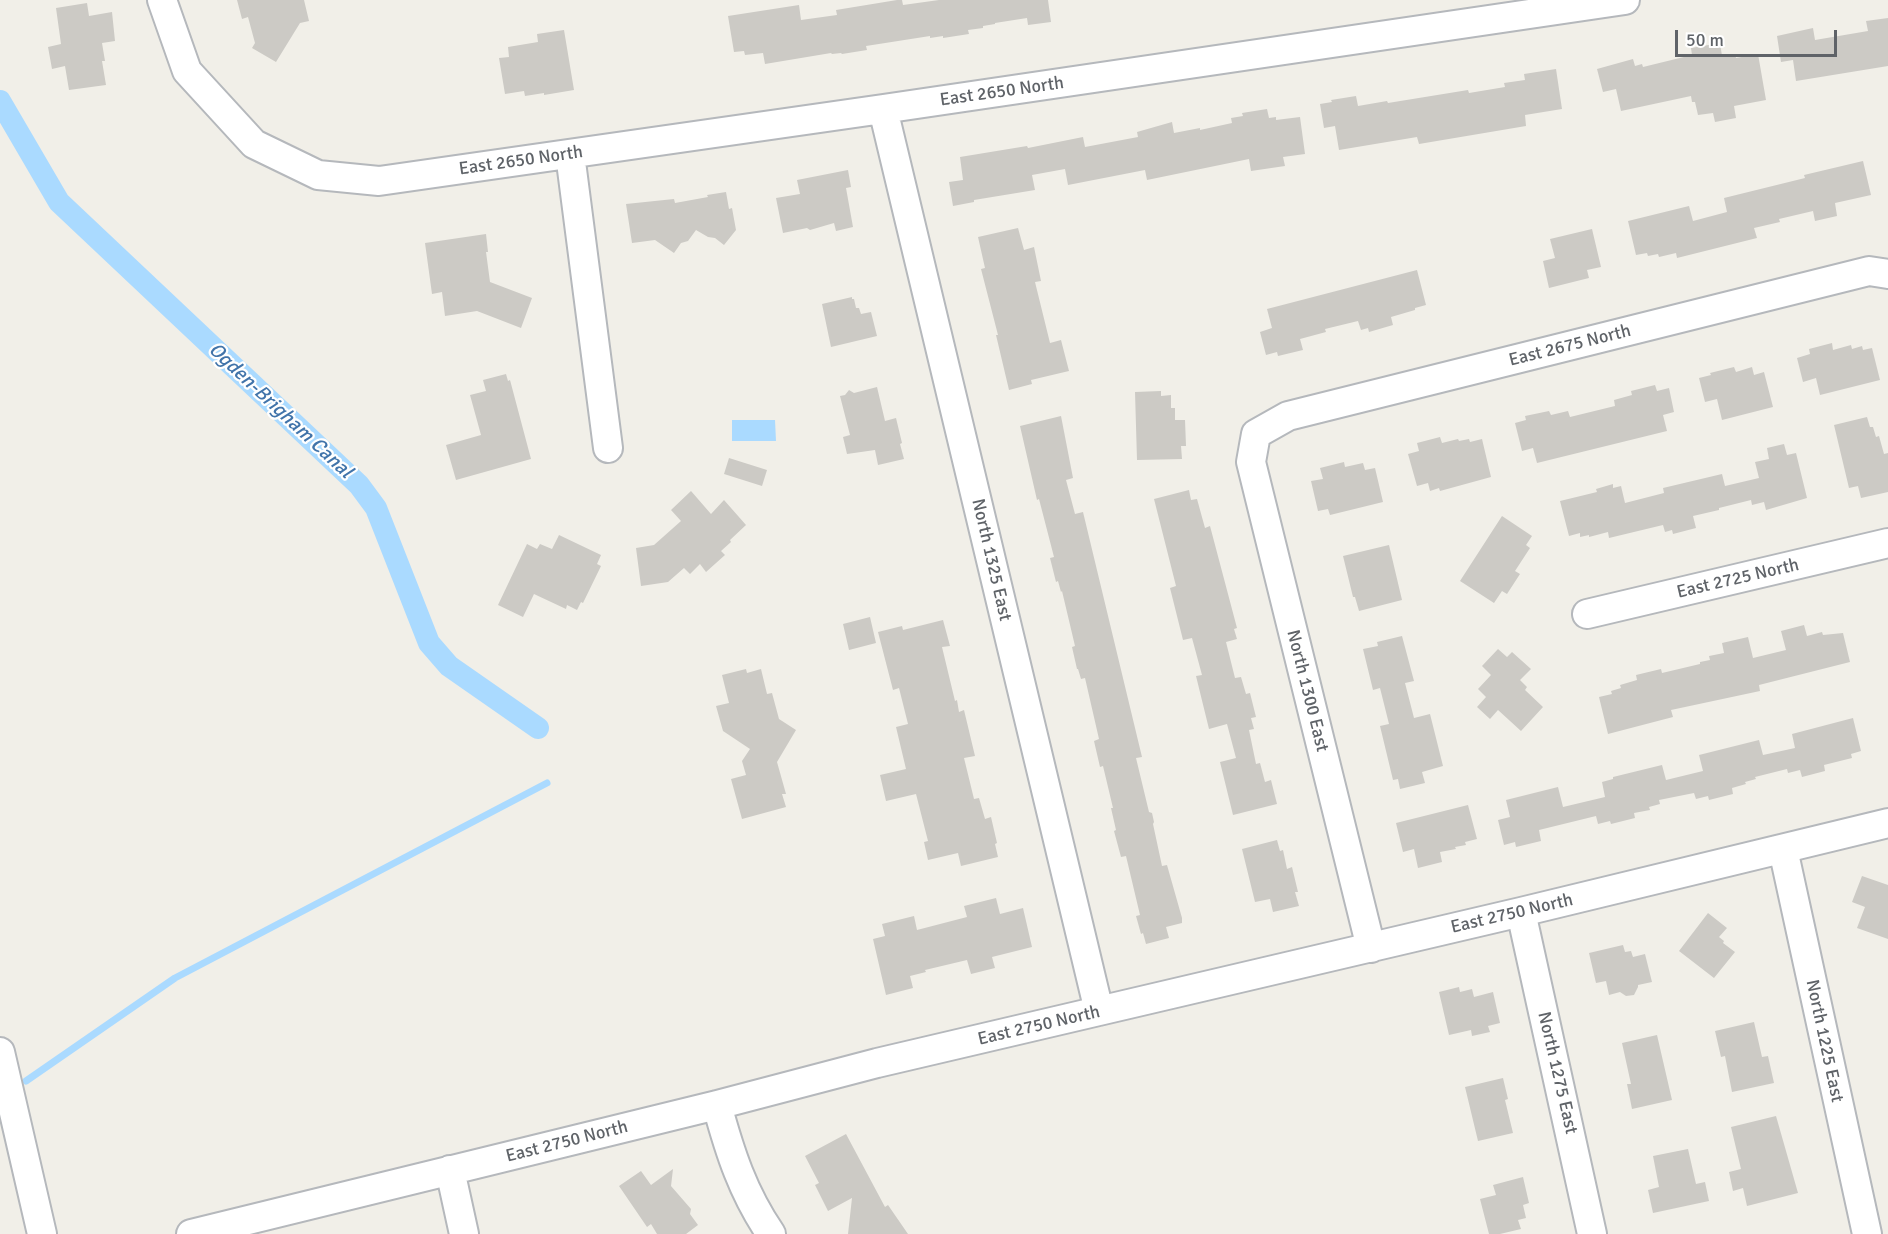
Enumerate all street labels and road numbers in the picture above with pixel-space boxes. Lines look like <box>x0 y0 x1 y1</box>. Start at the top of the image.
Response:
street label: East 2650 North <box>939 73 1065 111</box>
street label: East 2650 North <box>458 142 584 180</box>
street label: East 2675 North <box>1507 320 1633 372</box>
street label: North 1325 East <box>966 497 1016 623</box>
street label: East 2725 North <box>1675 554 1801 604</box>
street label: North 1300 East <box>1281 628 1333 754</box>
street label: East 2750 North <box>1449 889 1575 939</box>
street label: North 1225 East <box>1800 978 1848 1104</box>
street label: East 2750 North <box>976 1001 1102 1051</box>
street label: North 1275 East <box>1532 1010 1582 1136</box>
street label: East 2750 North <box>504 1116 630 1168</box>

